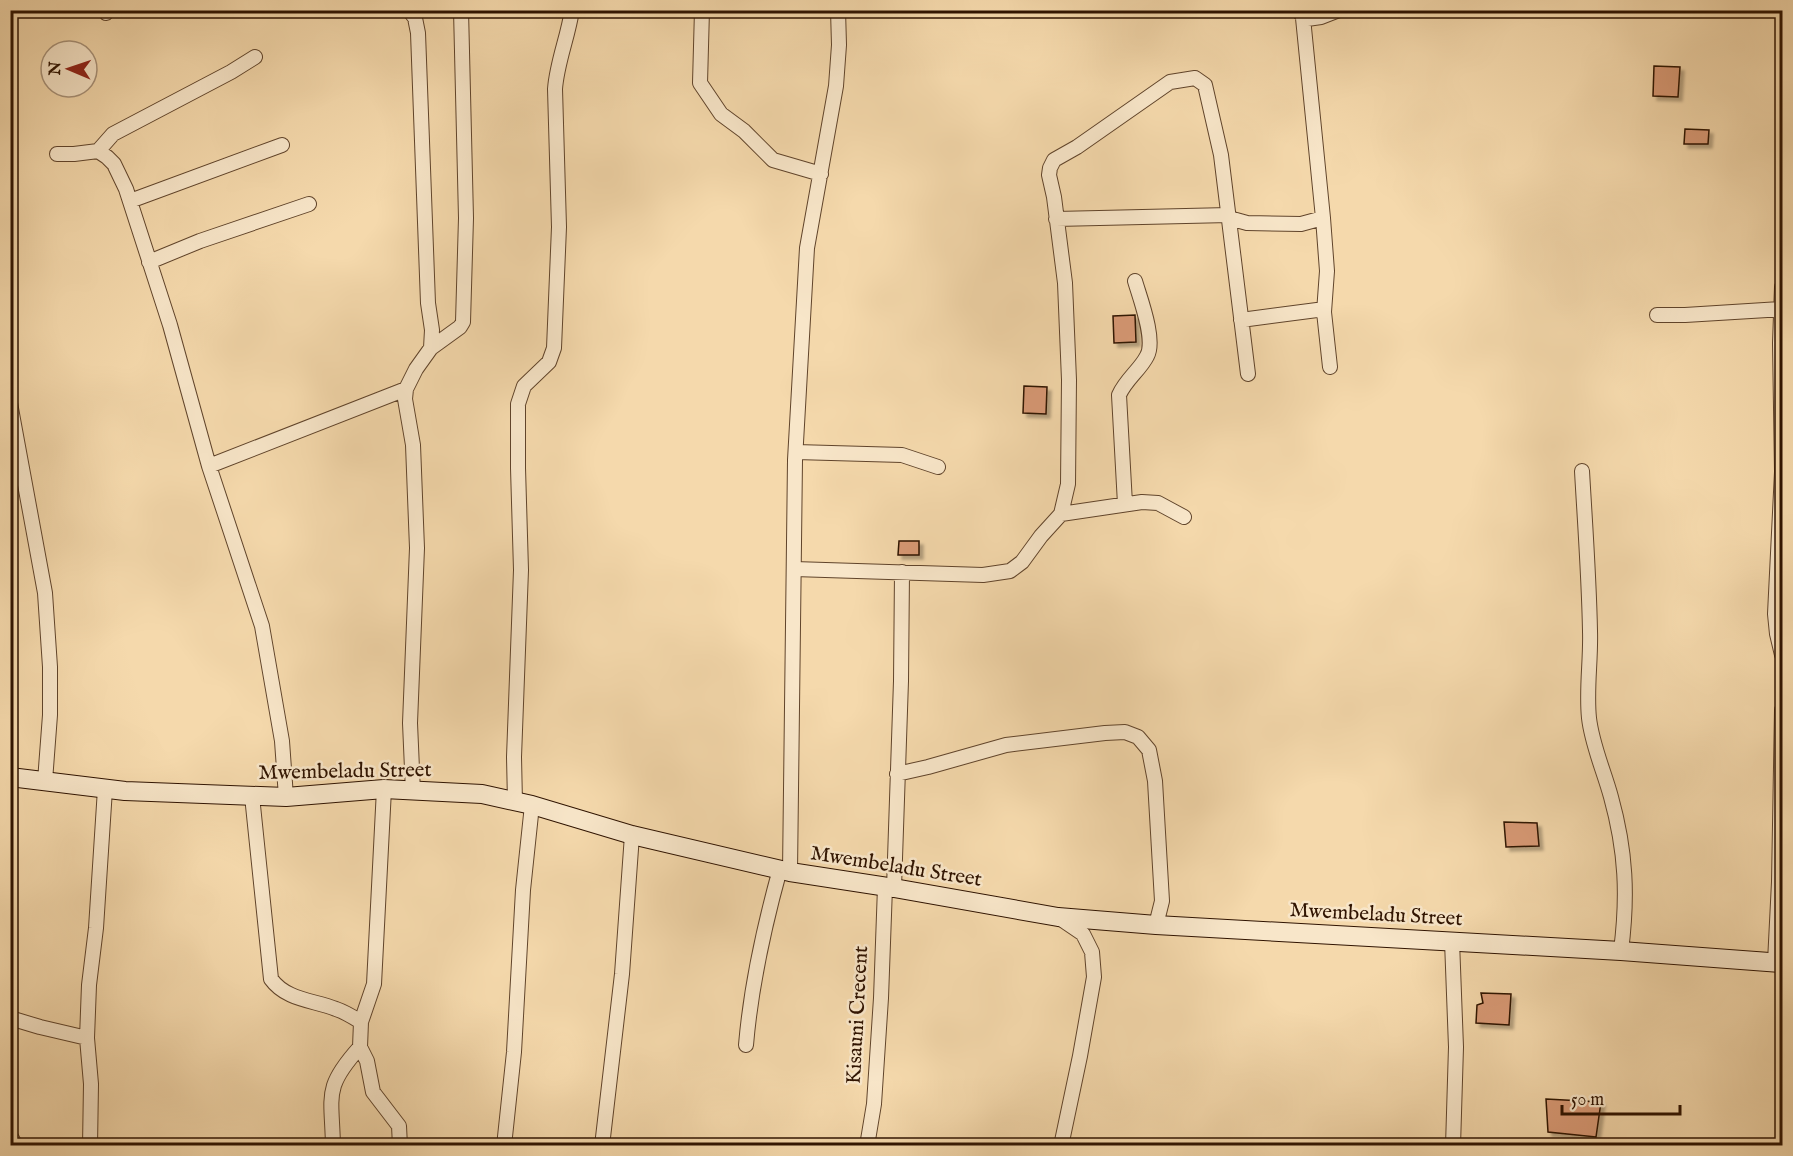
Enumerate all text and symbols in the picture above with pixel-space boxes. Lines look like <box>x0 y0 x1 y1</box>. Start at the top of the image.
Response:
north arrow <box>39 39 99 99</box>
text: N <box>46 61 66 77</box>
street label: Mwembeladu Street <box>258 757 432 787</box>
street label: Mwembeladu Street <box>808 840 984 894</box>
street label: Mwembeladu Street <box>1289 897 1463 933</box>
street label: Kisauni Crecent <box>841 945 875 1085</box>
scale bar <box>1562 1078 1680 1116</box>
text: 50 m <box>1571 1089 1604 1112</box>

